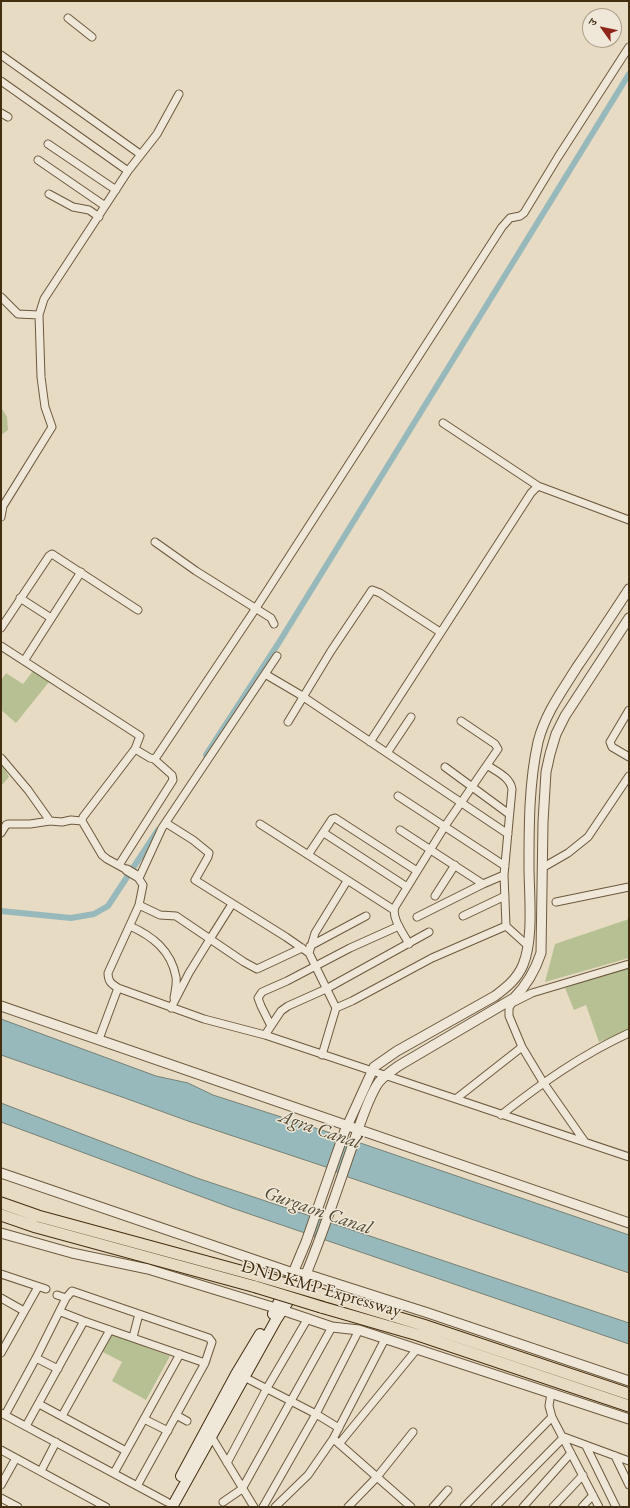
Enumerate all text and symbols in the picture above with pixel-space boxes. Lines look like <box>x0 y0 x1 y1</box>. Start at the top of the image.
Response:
north arrow <box>582 8 622 48</box>
text: उ <box>585 16 600 28</box>
water label: Agra Canal <box>276 1105 364 1155</box>
water label: Gurgaon Canal <box>261 1182 375 1240</box>
street label: DND KMP Expressway <box>238 1256 404 1322</box>

